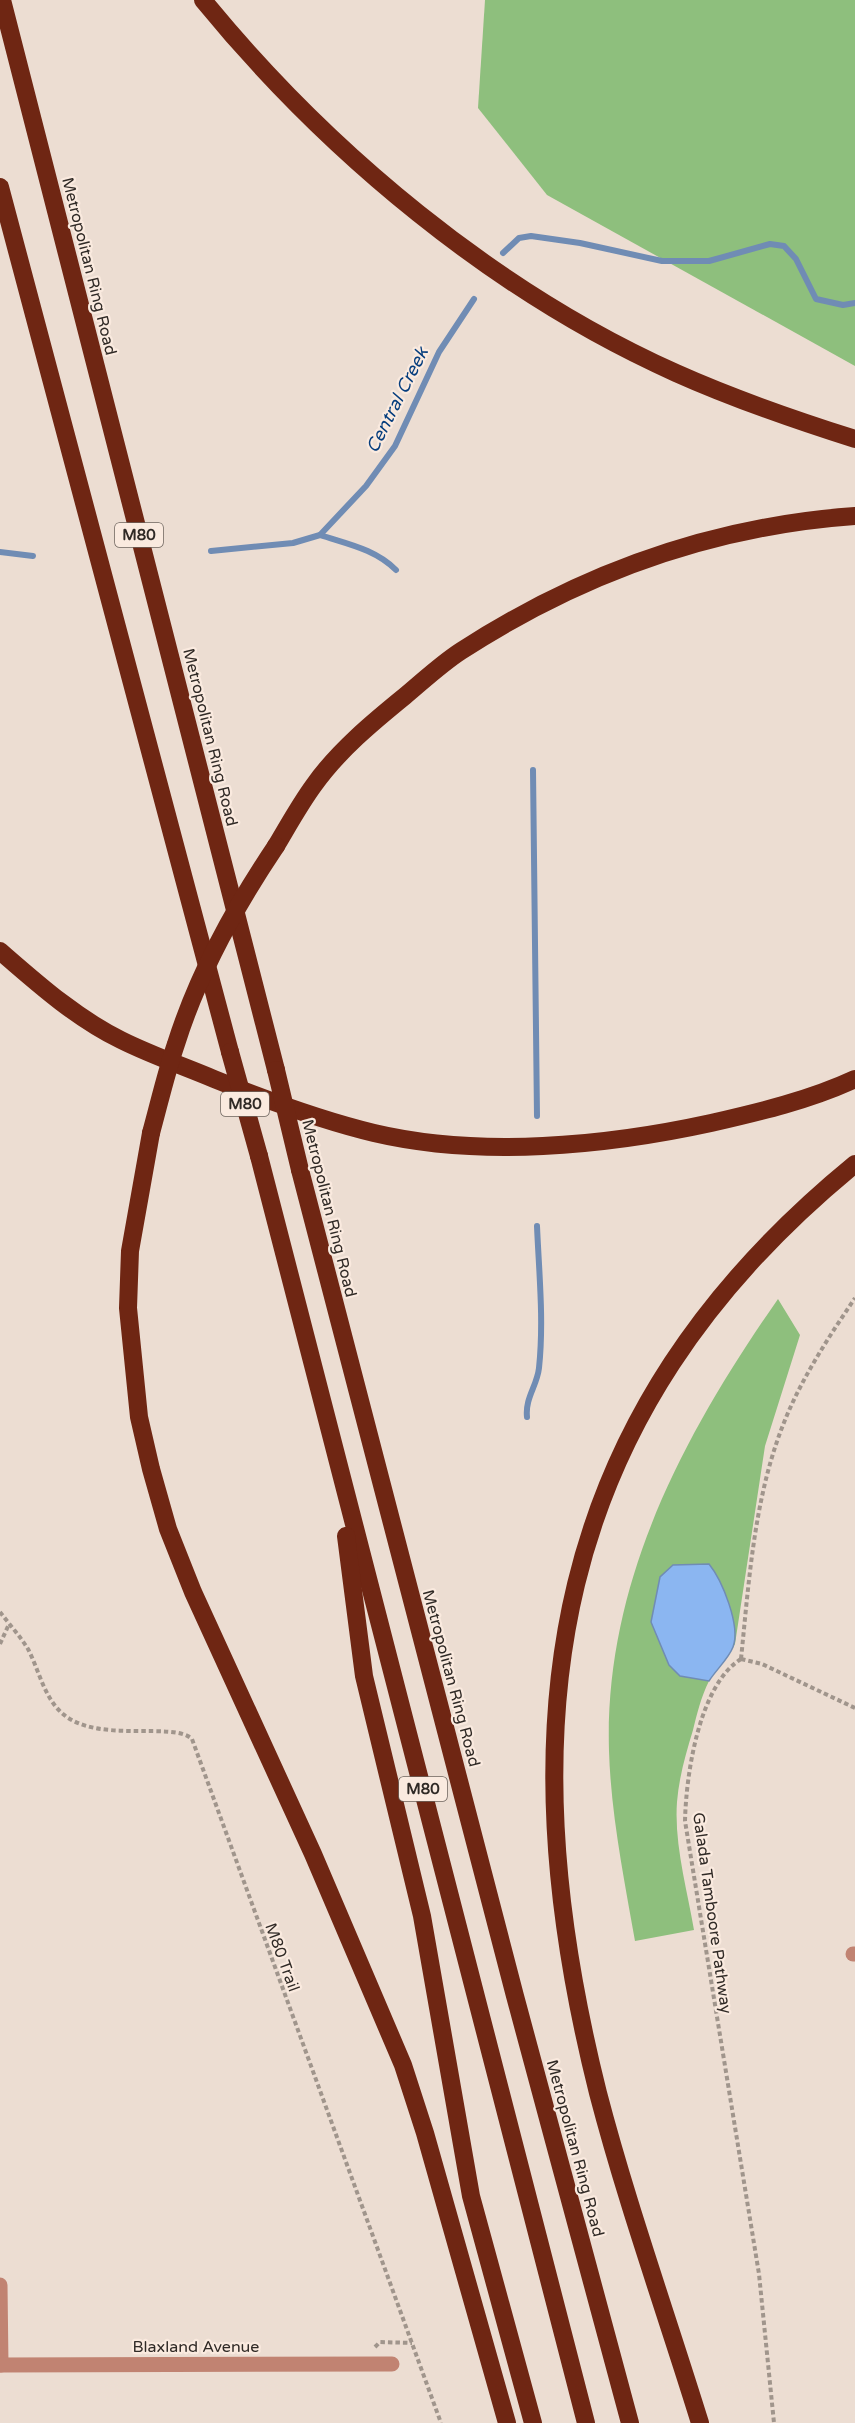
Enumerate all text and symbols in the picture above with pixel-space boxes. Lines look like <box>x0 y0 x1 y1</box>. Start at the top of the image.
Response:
street label: Metropolitan Ring Road <box>57 175 121 357</box>
water label: Central Creek <box>361 343 434 456</box>
road number: M80 <box>115 523 163 547</box>
street label: Metropolitan Ring Road <box>178 646 242 828</box>
road number: M80 <box>221 1092 269 1116</box>
street label: Metropolitan Ring Road <box>297 1117 361 1299</box>
street label: Metropolitan Ring Road <box>418 1588 484 1769</box>
road number: M80 <box>399 1777 447 1801</box>
street label: Galada Tamboore Pathway <box>688 1811 736 2015</box>
street label: M80 Trail <box>260 1920 304 1994</box>
street label: Metropolitan Ring Road <box>542 2058 608 2239</box>
street label: Blaxland Avenue <box>133 2337 259 2357</box>

